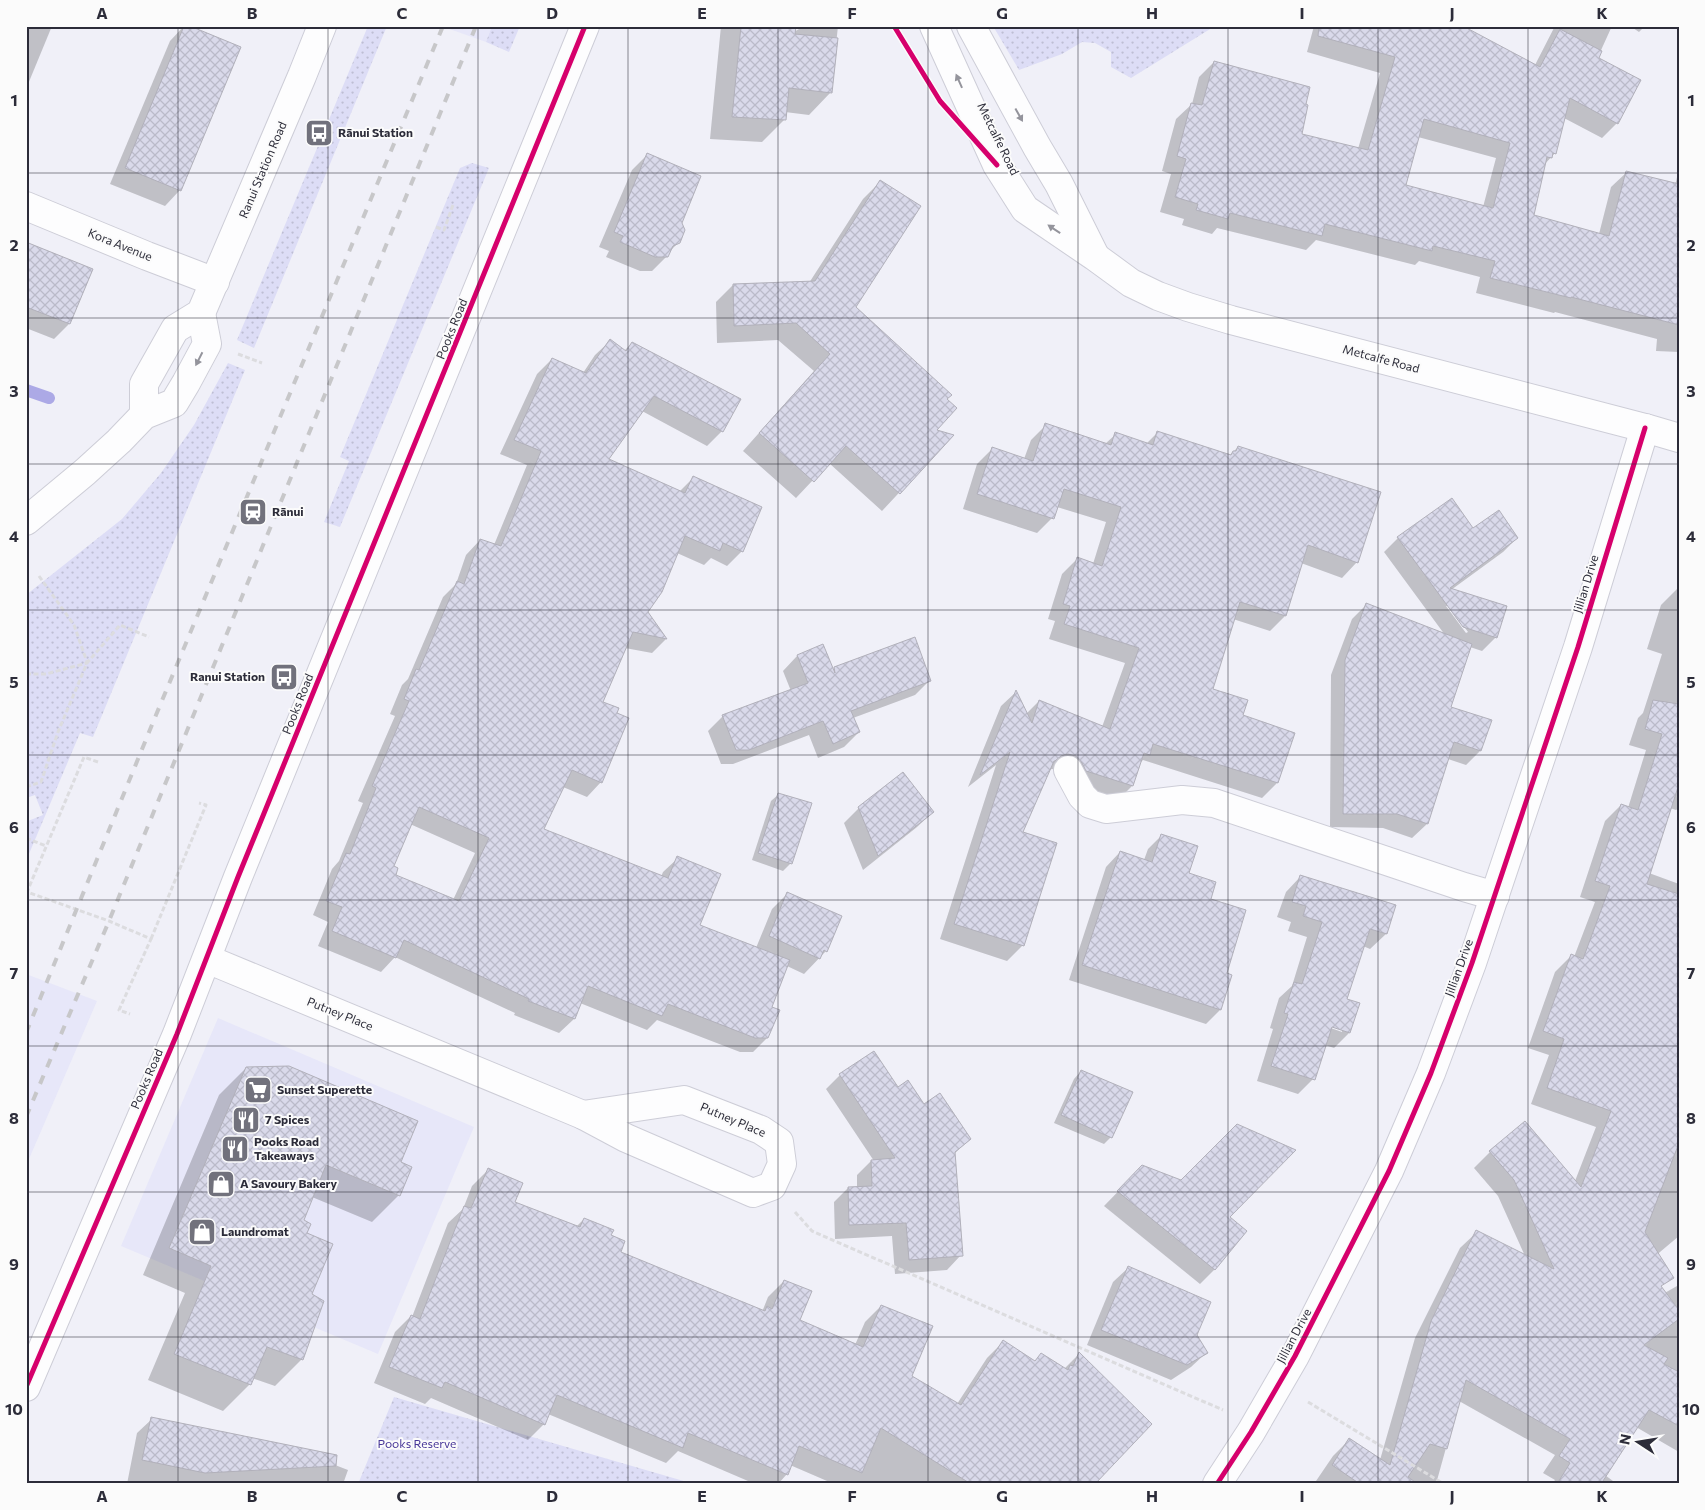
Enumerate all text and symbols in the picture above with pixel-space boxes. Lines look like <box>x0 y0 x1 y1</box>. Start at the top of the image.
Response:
text: A <box>96 3 108 22</box>
text: B <box>247 3 258 22</box>
text: C <box>397 3 408 22</box>
text: D <box>546 3 558 22</box>
text: E <box>697 3 707 22</box>
text: F <box>847 3 857 22</box>
text: G <box>996 3 1008 22</box>
text: H <box>1146 3 1158 22</box>
text: I <box>1299 3 1305 22</box>
text: J <box>1449 3 1455 22</box>
text: K <box>1596 3 1608 22</box>
one-way arrow <box>954 74 962 88</box>
text: 1 <box>10 90 18 109</box>
text: 1 <box>1687 90 1695 109</box>
street label: Metcalfe Road <box>975 100 1023 177</box>
one-way arrow <box>1015 108 1024 122</box>
bus stop icon: Rānui Station <box>304 118 334 148</box>
street label: Ranui Station Road <box>235 119 289 220</box>
place label: Rānui Station <box>338 125 413 139</box>
one-way arrow <box>1047 224 1061 234</box>
street label: Kora Avenue <box>86 225 155 263</box>
text: 2 <box>9 235 19 254</box>
text: 2 <box>1686 235 1696 254</box>
street label: Pooks Road <box>433 296 470 361</box>
street label: Metcalfe Road <box>1341 341 1421 375</box>
one-way arrow <box>195 352 203 366</box>
text: 3 <box>9 381 19 400</box>
text: 3 <box>1686 381 1696 400</box>
station icon: Rānui <box>238 497 268 527</box>
place label: Rānui <box>272 504 304 518</box>
text: 4 <box>9 526 19 545</box>
text: 4 <box>1686 526 1696 545</box>
street label: Jillian Drive <box>1570 553 1601 615</box>
bus stop icon: Ranui Station <box>269 662 299 692</box>
place label: Ranui Station <box>190 669 265 683</box>
street label: Pooks Road <box>279 671 316 736</box>
text: 5 <box>9 672 19 691</box>
text: 5 <box>1686 672 1696 691</box>
text: 6 <box>9 817 19 836</box>
text: 6 <box>1686 817 1696 836</box>
street label: Jillian Drive <box>1441 937 1476 999</box>
text: 7 <box>10 963 19 982</box>
text: 7 <box>1687 963 1696 982</box>
street label: Putney Place <box>305 994 375 1033</box>
street label: Pooks Road <box>127 1046 165 1111</box>
supermarket icon: Sunset Superette <box>243 1075 273 1105</box>
place label: Sunset Superette <box>277 1082 372 1096</box>
street label: Putney Place <box>699 1099 768 1139</box>
restaurant icon: 7 Spices <box>231 1105 261 1135</box>
text: 8 <box>9 1108 19 1127</box>
text: 8 <box>1686 1108 1696 1127</box>
place label: 7 Spices <box>265 1112 310 1126</box>
restaurant icon: Pooks Road Takeaways <box>220 1134 250 1164</box>
place label: Pooks Road Takeaways <box>254 1134 319 1162</box>
shop icon: A Savoury Bakery <box>206 1169 236 1199</box>
place label: A Savoury Bakery <box>240 1176 338 1190</box>
shop icon: Laundromat <box>187 1217 217 1247</box>
place label: Laundromat <box>221 1224 289 1238</box>
text: 9 <box>9 1254 19 1273</box>
text: 9 <box>1686 1254 1696 1273</box>
street label: Jillian Drive <box>1273 1306 1314 1366</box>
text: 10 <box>5 1399 23 1418</box>
text: 10 <box>1682 1399 1700 1418</box>
north arrow <box>1612 1418 1662 1468</box>
text: N <box>1615 1432 1634 1446</box>
park label: Pooks Reserve <box>378 1436 456 1450</box>
text: A <box>96 1486 108 1505</box>
text: B <box>247 1486 258 1505</box>
text: C <box>397 1486 408 1505</box>
text: D <box>546 1486 558 1505</box>
text: E <box>697 1486 707 1505</box>
text: F <box>847 1486 857 1505</box>
text: G <box>996 1486 1008 1505</box>
text: H <box>1146 1486 1158 1505</box>
text: I <box>1299 1486 1305 1505</box>
text: J <box>1449 1486 1455 1505</box>
text: K <box>1596 1486 1608 1505</box>

